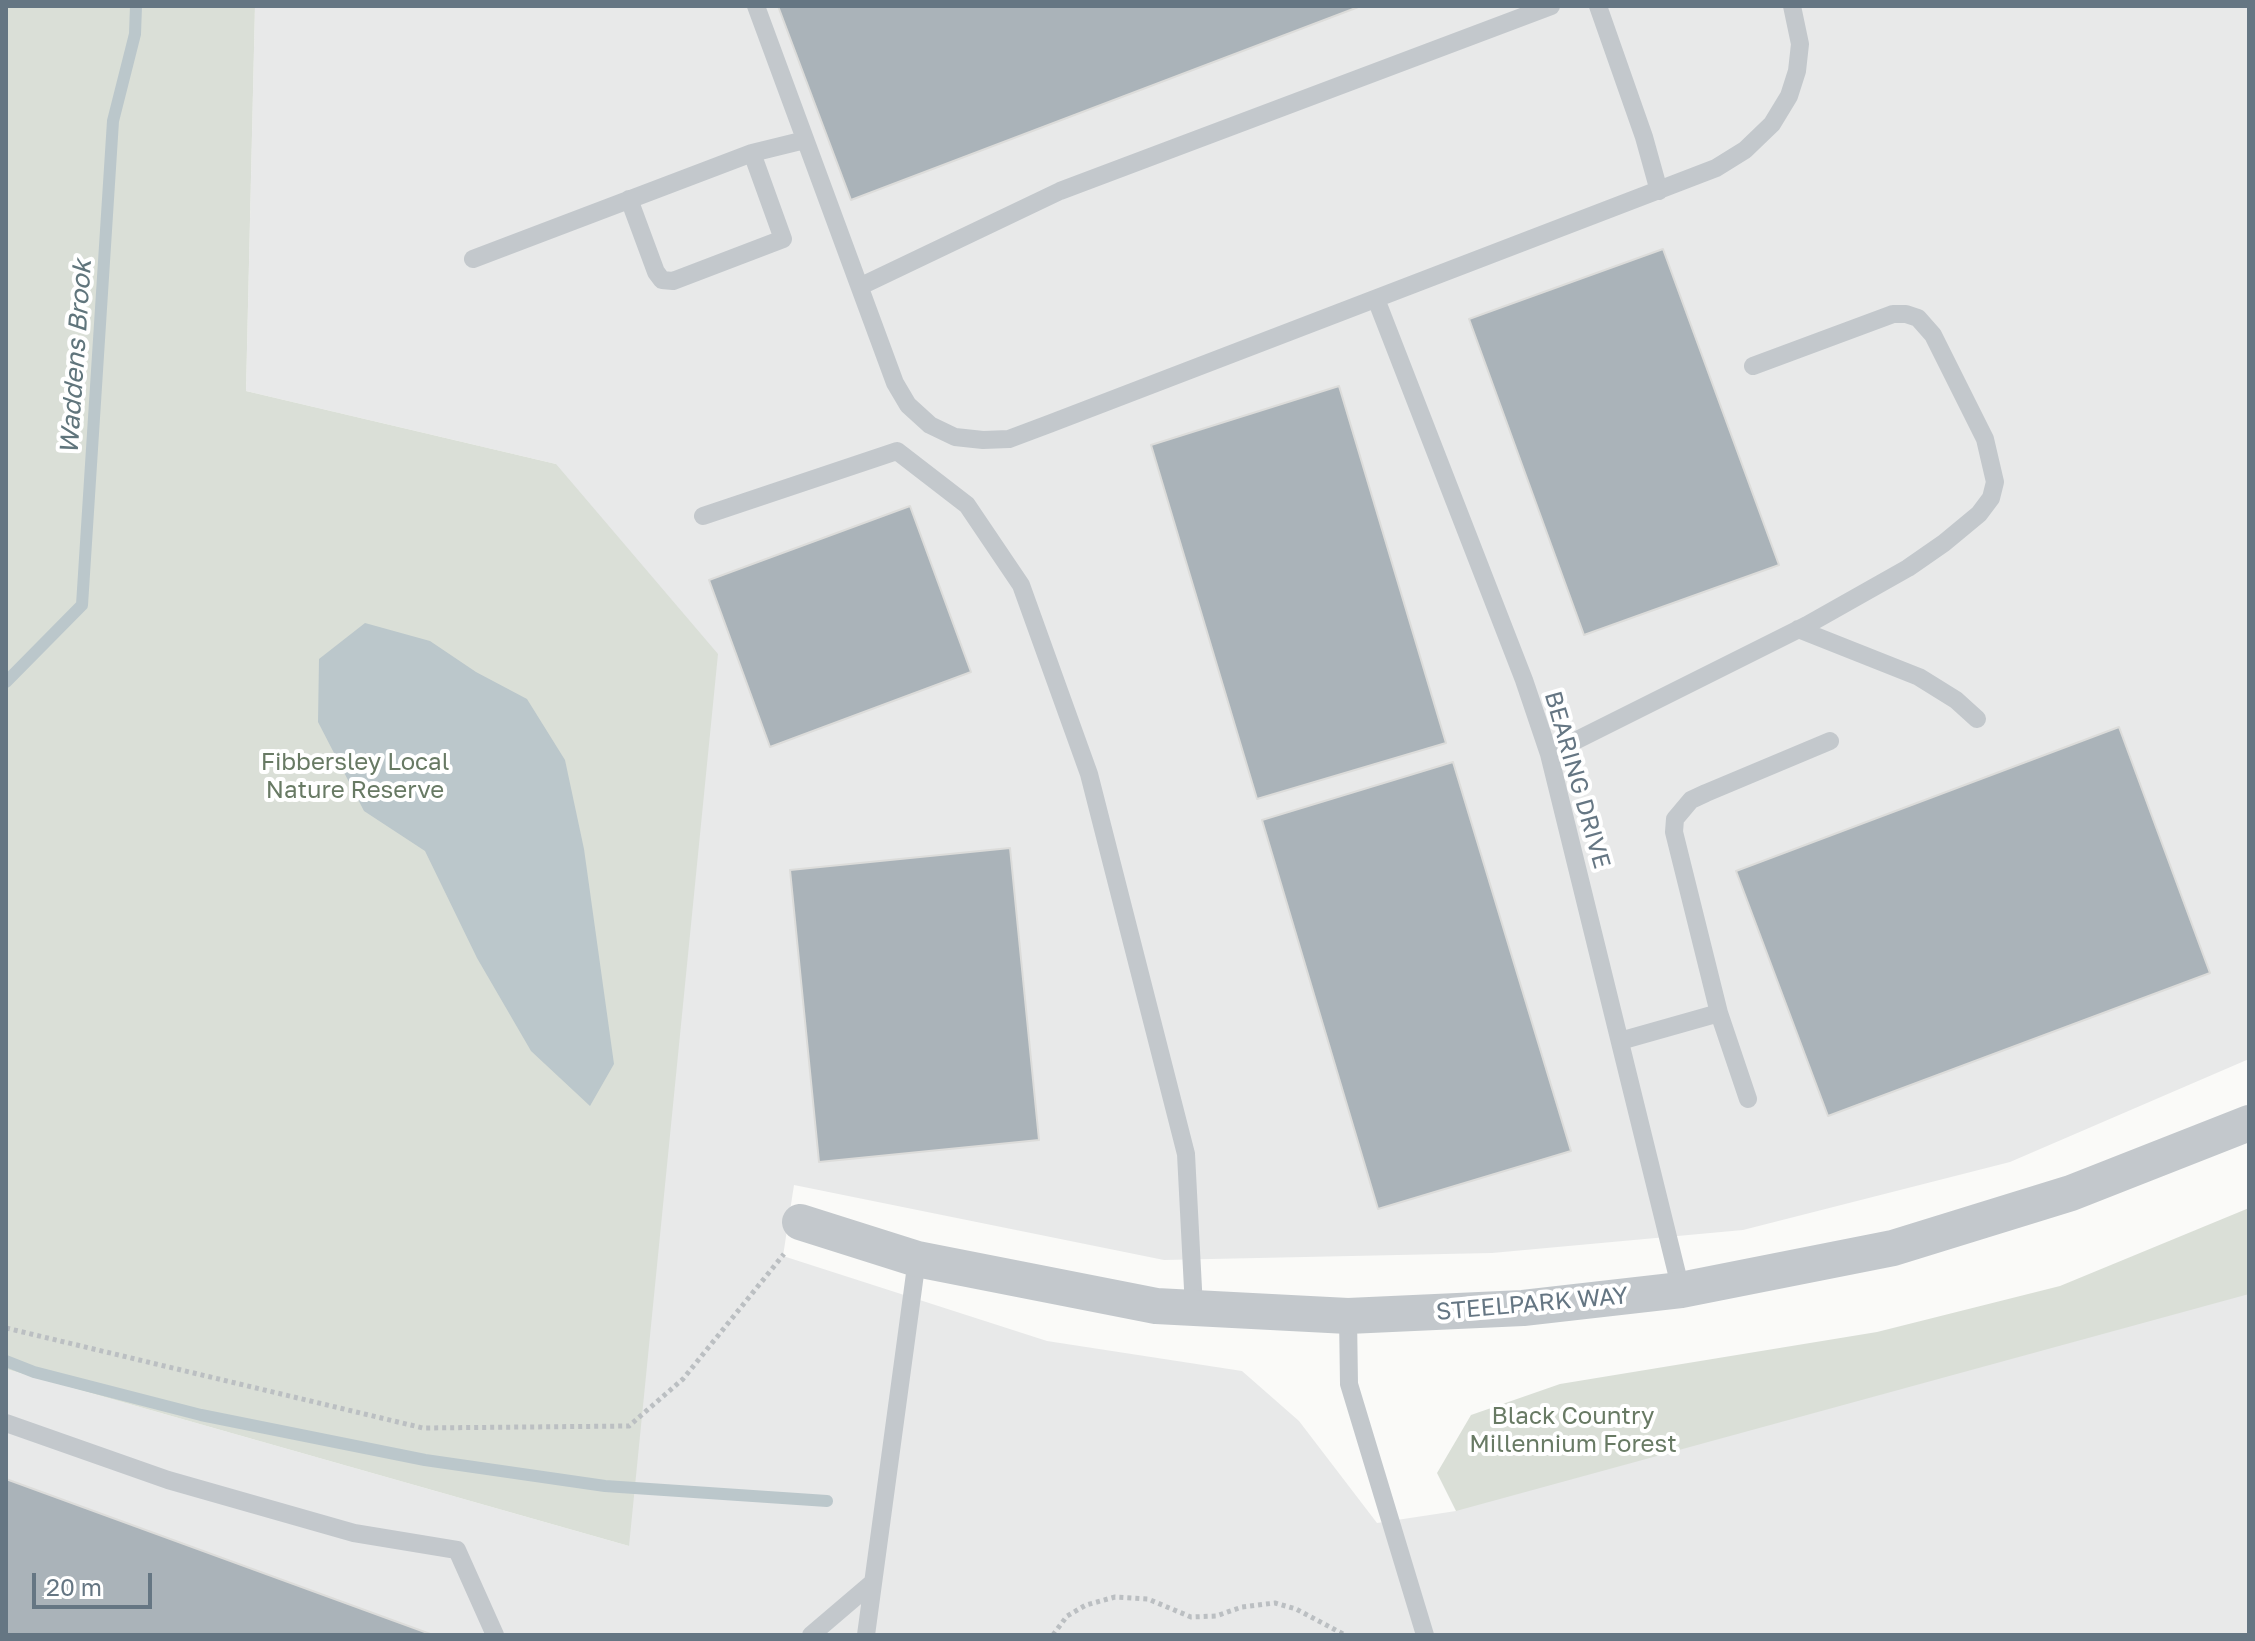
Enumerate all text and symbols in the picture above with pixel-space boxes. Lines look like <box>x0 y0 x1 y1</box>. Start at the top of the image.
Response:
water label: Waddens Brook <box>54 259 98 455</box>
street label: BEARING DRIVE <box>1538 688 1616 872</box>
park label: Fibbersley Local Nature Reserve <box>261 748 449 804</box>
street label: STEELPARK WAY <box>1435 1281 1629 1327</box>
park label: Black Country Millennium Forest <box>1469 1402 1677 1458</box>
scale bar <box>36 1557 156 1607</box>
text: 20 m <box>46 1572 102 1601</box>

